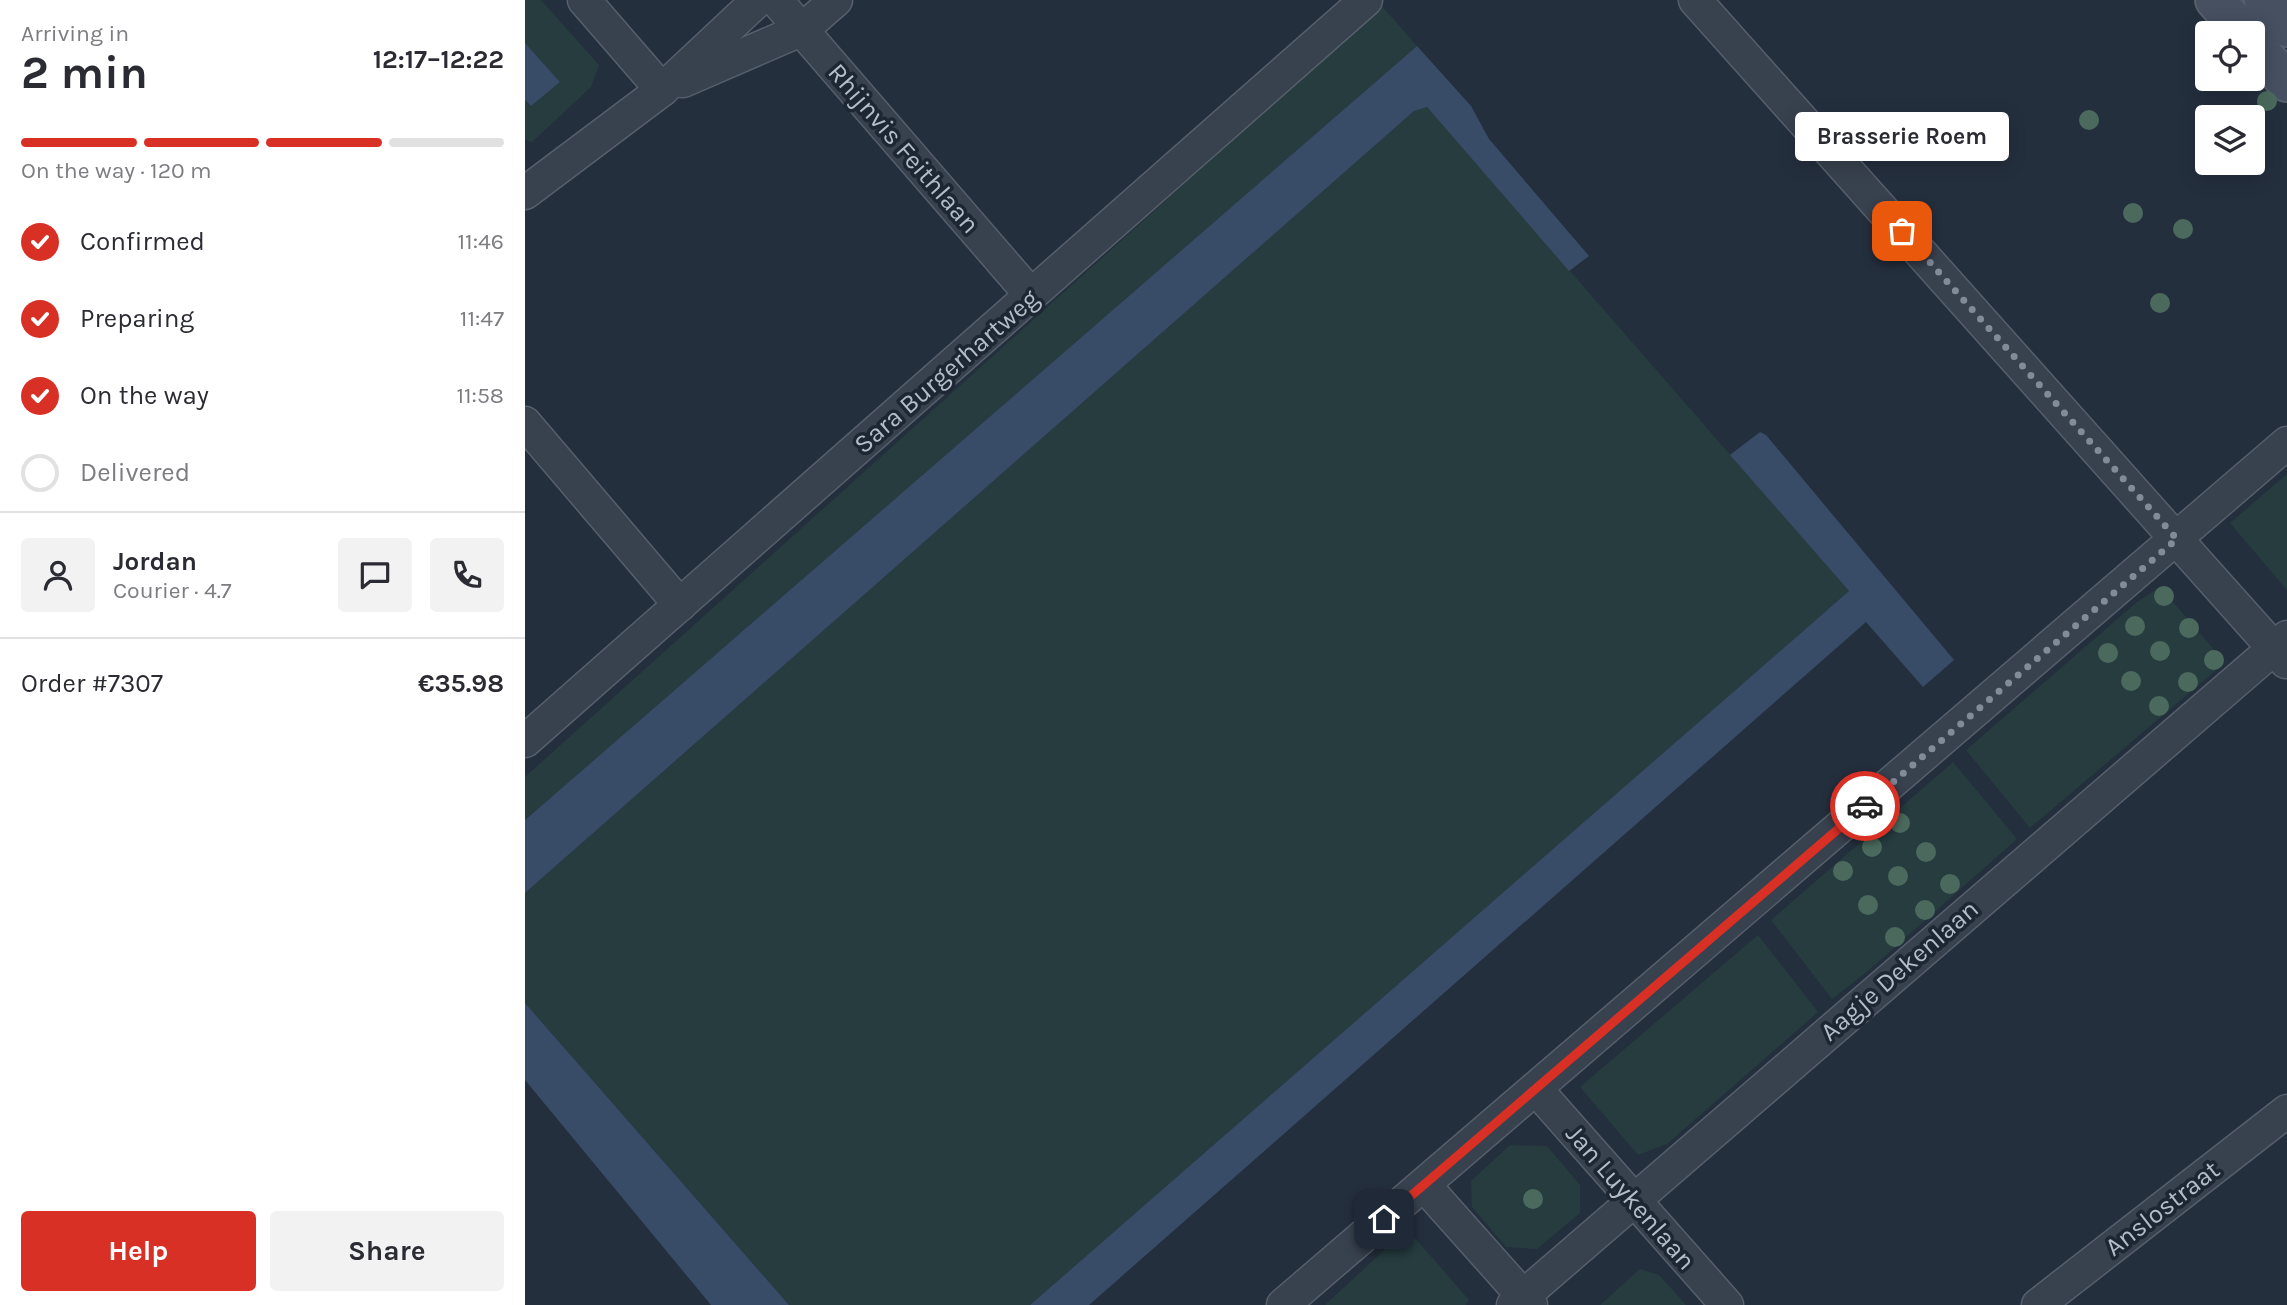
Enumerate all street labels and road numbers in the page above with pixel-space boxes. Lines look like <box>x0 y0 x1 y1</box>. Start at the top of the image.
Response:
street label: Rhijnvis Feithlaan <box>821 57 986 240</box>
street label: Sara Burgerhartweg <box>848 283 1045 460</box>
street label: Aagje Dekenlaan <box>1814 893 1985 1047</box>
street label: Jan Luykenlaan <box>1559 1118 1702 1276</box>
street label: Anslostraat <box>2099 1154 2226 1263</box>

